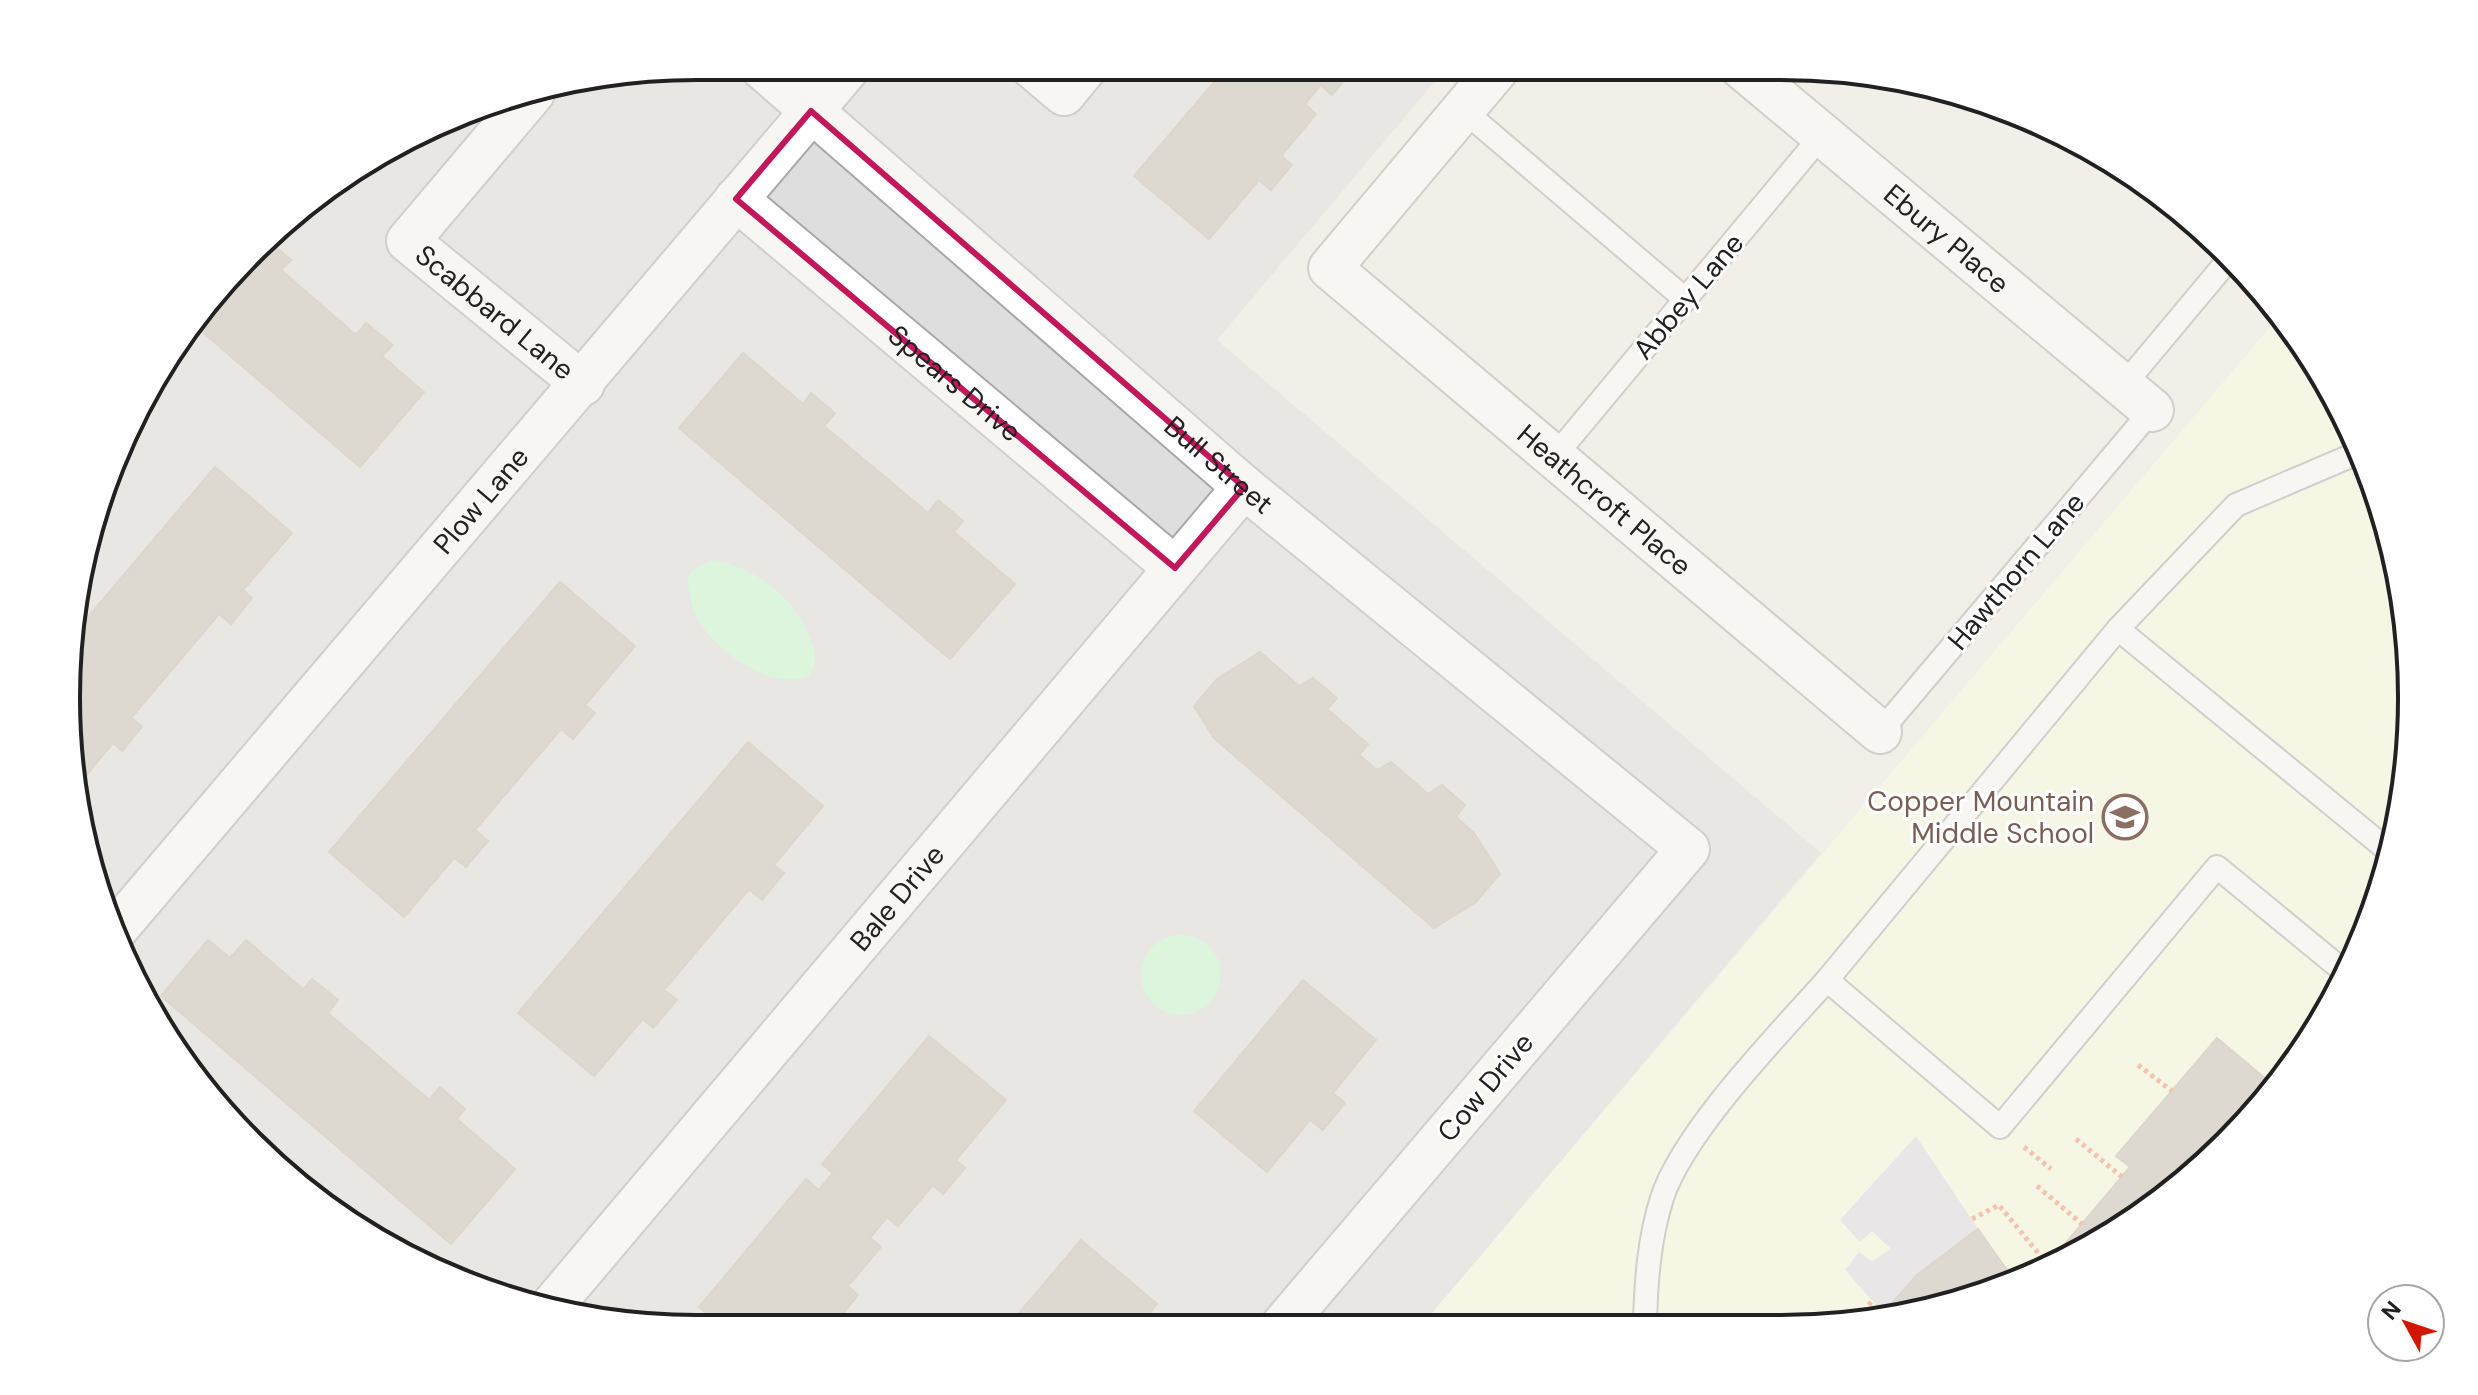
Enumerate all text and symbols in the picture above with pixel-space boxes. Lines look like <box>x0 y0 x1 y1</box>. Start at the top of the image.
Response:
street label: Ebury Place <box>1876 176 2017 302</box>
street label: Abbey Lane <box>1625 225 1752 367</box>
street label: Scabbard Lane <box>408 237 582 388</box>
street label: Spears Drive <box>880 317 1029 450</box>
street label: Bull Street <box>1156 408 1281 522</box>
street label: Heathcroft Place <box>1510 416 1699 584</box>
street label: Plow Lane <box>425 439 537 562</box>
street label: Hawthorn Lane <box>1940 485 2093 658</box>
place label: Copper Mountain Middle School <box>1867 783 2094 852</box>
school or university icon: Copper Mountain Middle School <box>2101 793 2149 841</box>
street label: Bale Drive <box>842 837 953 959</box>
street label: Cow Drive <box>1429 1025 1542 1149</box>
north arrow <box>2366 1283 2446 1363</box>
text: N <box>2375 1295 2407 1326</box>

